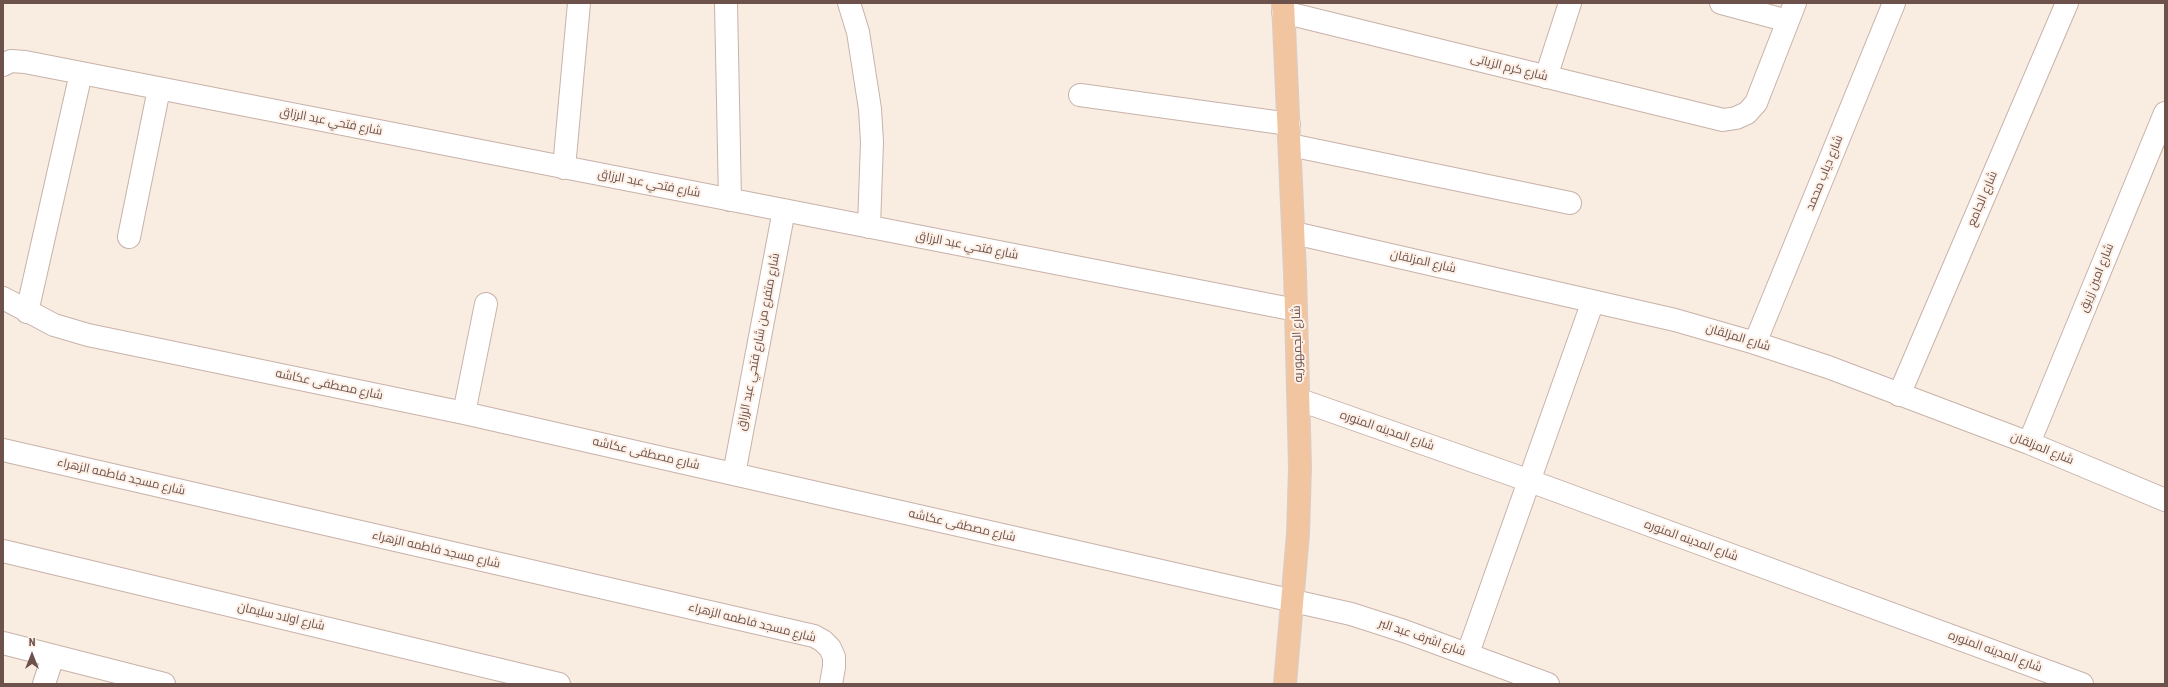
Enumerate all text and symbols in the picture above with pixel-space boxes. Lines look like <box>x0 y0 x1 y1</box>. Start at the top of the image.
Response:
street label: شارع كرم الزياتى <box>1469 51 1549 85</box>
street label: شارع فتحي عبد الرزاق <box>279 105 383 139</box>
street label: شارع دياب محمد <box>1803 133 1847 213</box>
street label: شارع فتحي عبد الرزاق <box>597 167 701 201</box>
street label: شارع الجامع <box>1965 169 2001 229</box>
street label: شارع فتحي عبد الرزاق <box>915 229 1019 263</box>
street label: شارع امين زريق <box>2077 242 2117 314</box>
street label: شارع المزلقان <box>1389 247 1457 277</box>
street label: شارع متفرع من شارع فتحي عبد الرزاق <box>735 252 783 432</box>
street label: شارع الجمهوريه <box>1289 305 1307 383</box>
street label: شارع المزلقان <box>1704 321 1772 355</box>
street label: شارع مصطفى عكاشه <box>274 367 384 403</box>
street label: شارع المدينه المنوره <box>1338 408 1436 454</box>
street label: شارع المزلقان <box>2008 430 2076 468</box>
street label: شارع مصطفى عكاشه <box>591 435 701 473</box>
street label: شارع مسجد فاطمه الزهراء <box>56 455 186 499</box>
street label: شارع مصطفى عكاشه <box>907 507 1017 545</box>
street label: شارع المدينه المنوره <box>1642 517 1740 565</box>
street label: شارع مسجد فاطمه الزهراء <box>371 528 501 572</box>
street label: شارع اولاد سليمان <box>236 600 326 634</box>
street label: شارع مسجد فاطمه الزهراء <box>687 600 817 646</box>
street label: شارع اشرف عبد البر <box>1377 616 1467 660</box>
street label: شارع المدينه المنوره <box>1946 628 2044 676</box>
north arrow <box>12 635 52 675</box>
text: N <box>29 636 35 649</box>

